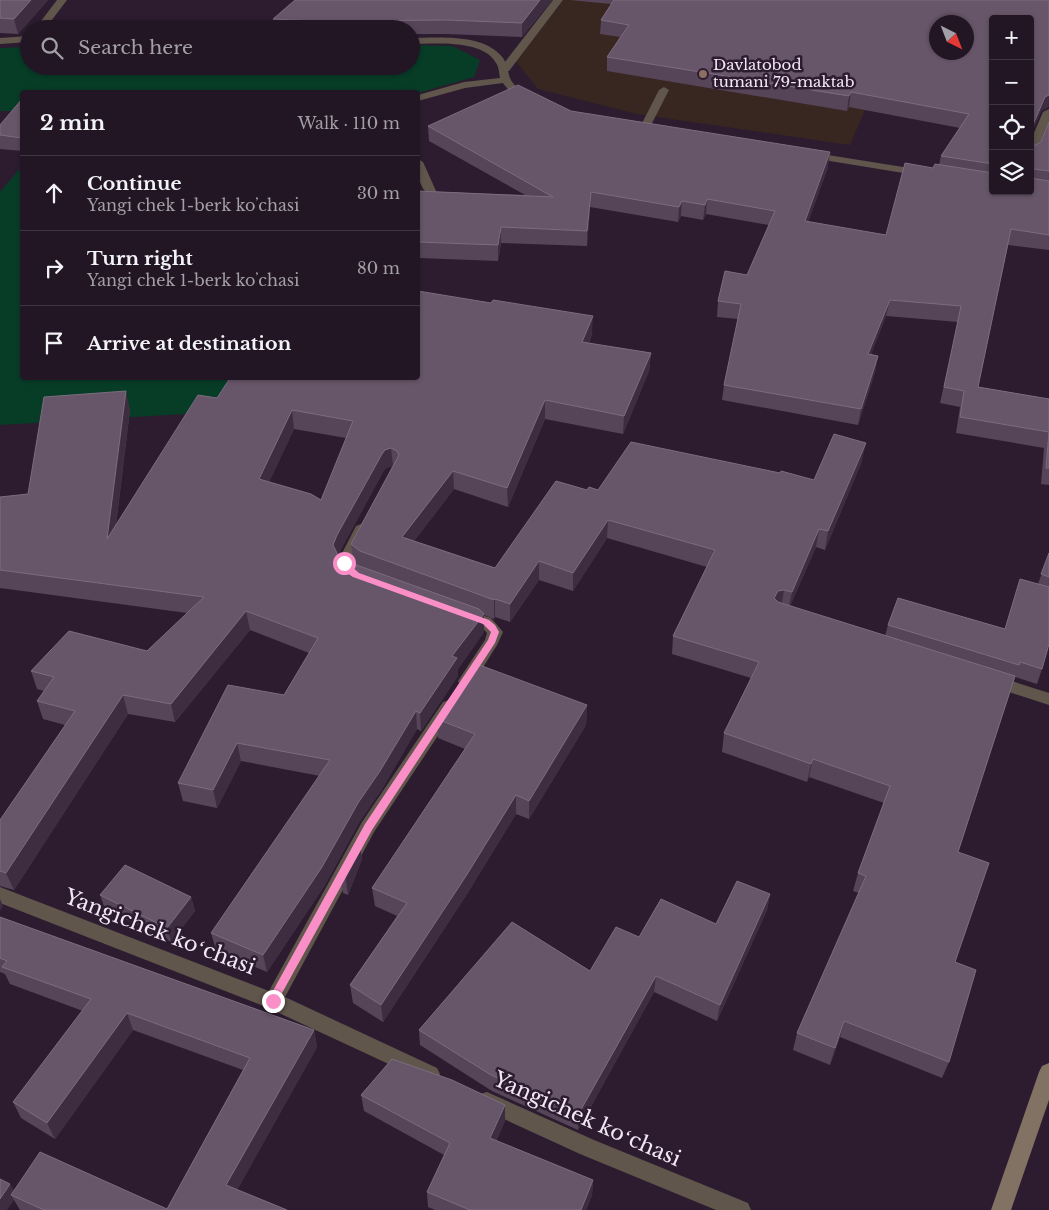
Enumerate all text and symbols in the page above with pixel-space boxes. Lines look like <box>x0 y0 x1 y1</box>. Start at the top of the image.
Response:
north arrow <box>929 15 974 60</box>
map controls <box>989 15 1034 195</box>
button: + <box>989 15 1034 60</box>
search box <box>20 20 420 75</box>
icon: search <box>38 34 66 62</box>
text: Search here <box>78 36 193 59</box>
place label: Davlatobod tumani 79-maktab <box>713 55 855 91</box>
button: − <box>989 60 1034 105</box>
marker: Davlatobod tumani 79-maktab <box>697 68 709 80</box>
button: locate <box>989 105 1034 150</box>
text: 2 min <box>40 110 105 136</box>
text: Walk · 110 m <box>298 113 400 133</box>
button: layers <box>989 150 1034 195</box>
text: Continue <box>87 172 182 195</box>
icon: ahead <box>40 179 68 207</box>
text: 30 m <box>357 183 400 203</box>
text: Yangi chek 1-berk koʼchasi <box>87 195 300 215</box>
text: Turn right <box>87 247 193 270</box>
icon: right <box>40 254 68 282</box>
text: 80 m <box>357 258 400 278</box>
text: Yangi chek 1-berk koʼchasi <box>87 270 300 290</box>
icon: arrive <box>40 329 68 357</box>
text: Arrive at destination <box>87 332 291 355</box>
route start <box>333 552 356 575</box>
street label: Yangichek koʻchasi <box>60 883 259 980</box>
route end <box>262 990 285 1013</box>
street label: Yangichek koʻchasi <box>488 1066 685 1172</box>

